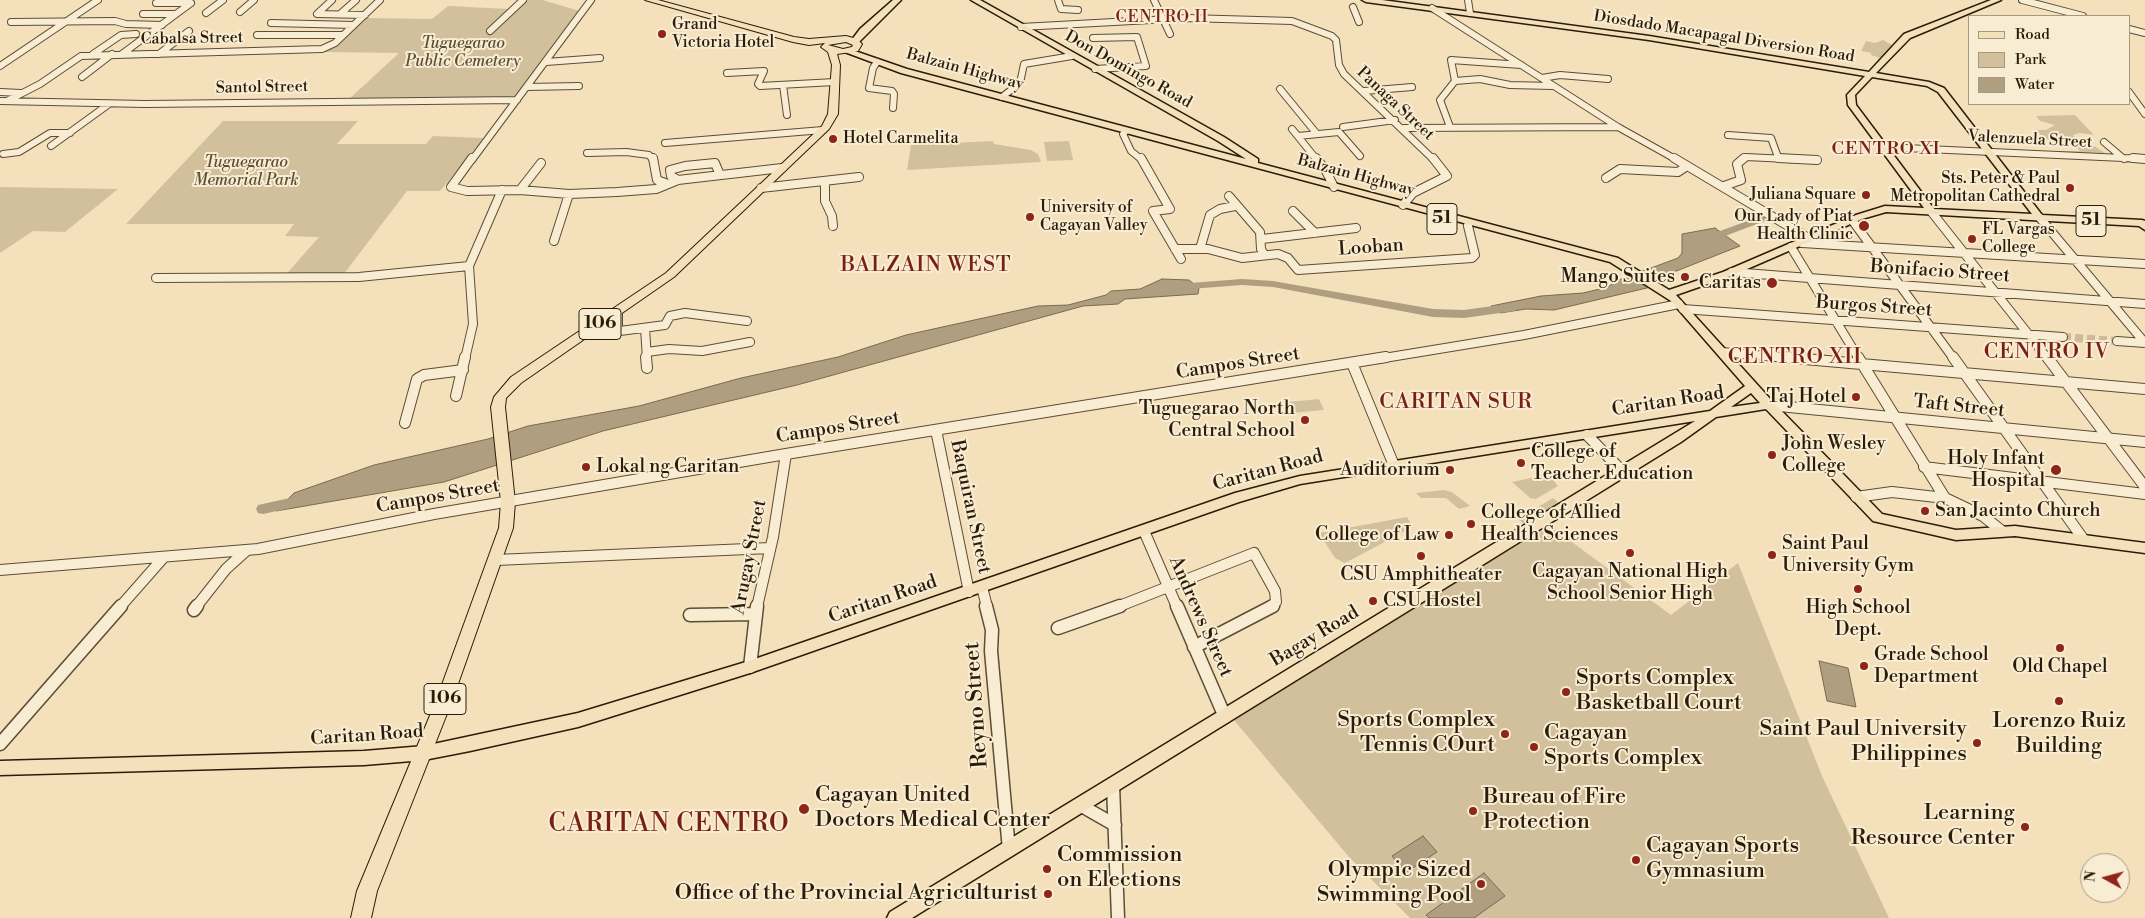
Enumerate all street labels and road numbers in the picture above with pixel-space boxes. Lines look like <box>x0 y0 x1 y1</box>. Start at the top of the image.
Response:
street label: Diosdado Macapagal Diversion Road <box>1592 7 1856 67</box>
street label: Don Domingo Road <box>1061 27 1195 113</box>
street label: Cabalsa Street <box>140 29 244 49</box>
street label: Balzain Highway <box>904 45 1026 95</box>
street label: Panaga Street <box>1352 63 1438 145</box>
street label: Santol Street <box>215 78 309 98</box>
street label: Valenzuela Street <box>1967 127 2093 153</box>
street label: Balzain Highway <box>1295 151 1417 201</box>
road number: 51 <box>1427 203 1457 234</box>
road number: 51 <box>2076 206 2106 237</box>
street label: Looban <box>1337 234 1405 262</box>
street label: Bonifacio Street <box>1869 256 2011 288</box>
street label: Burgos Street <box>1815 292 1933 322</box>
road number: 106 <box>579 308 621 339</box>
street label: Campos Street <box>1175 343 1301 385</box>
street label: Caritan Road <box>1610 382 1726 422</box>
street label: Taft Street <box>1912 391 2006 423</box>
street label: Campos Street <box>775 407 901 449</box>
street label: Baquiran Street <box>945 438 995 576</box>
street label: Caritan Road <box>1210 445 1326 497</box>
street label: Campos Street <box>375 475 501 519</box>
street label: Arugay Street <box>728 498 772 616</box>
street label: Andrews Street <box>1163 553 1237 681</box>
street label: Caritan Road <box>826 571 940 629</box>
street label: Bagay Road <box>1266 602 1364 672</box>
street label: Reyno Street <box>959 641 995 769</box>
road number: 106 <box>424 684 466 714</box>
street label: Caritan Road <box>310 721 424 751</box>

